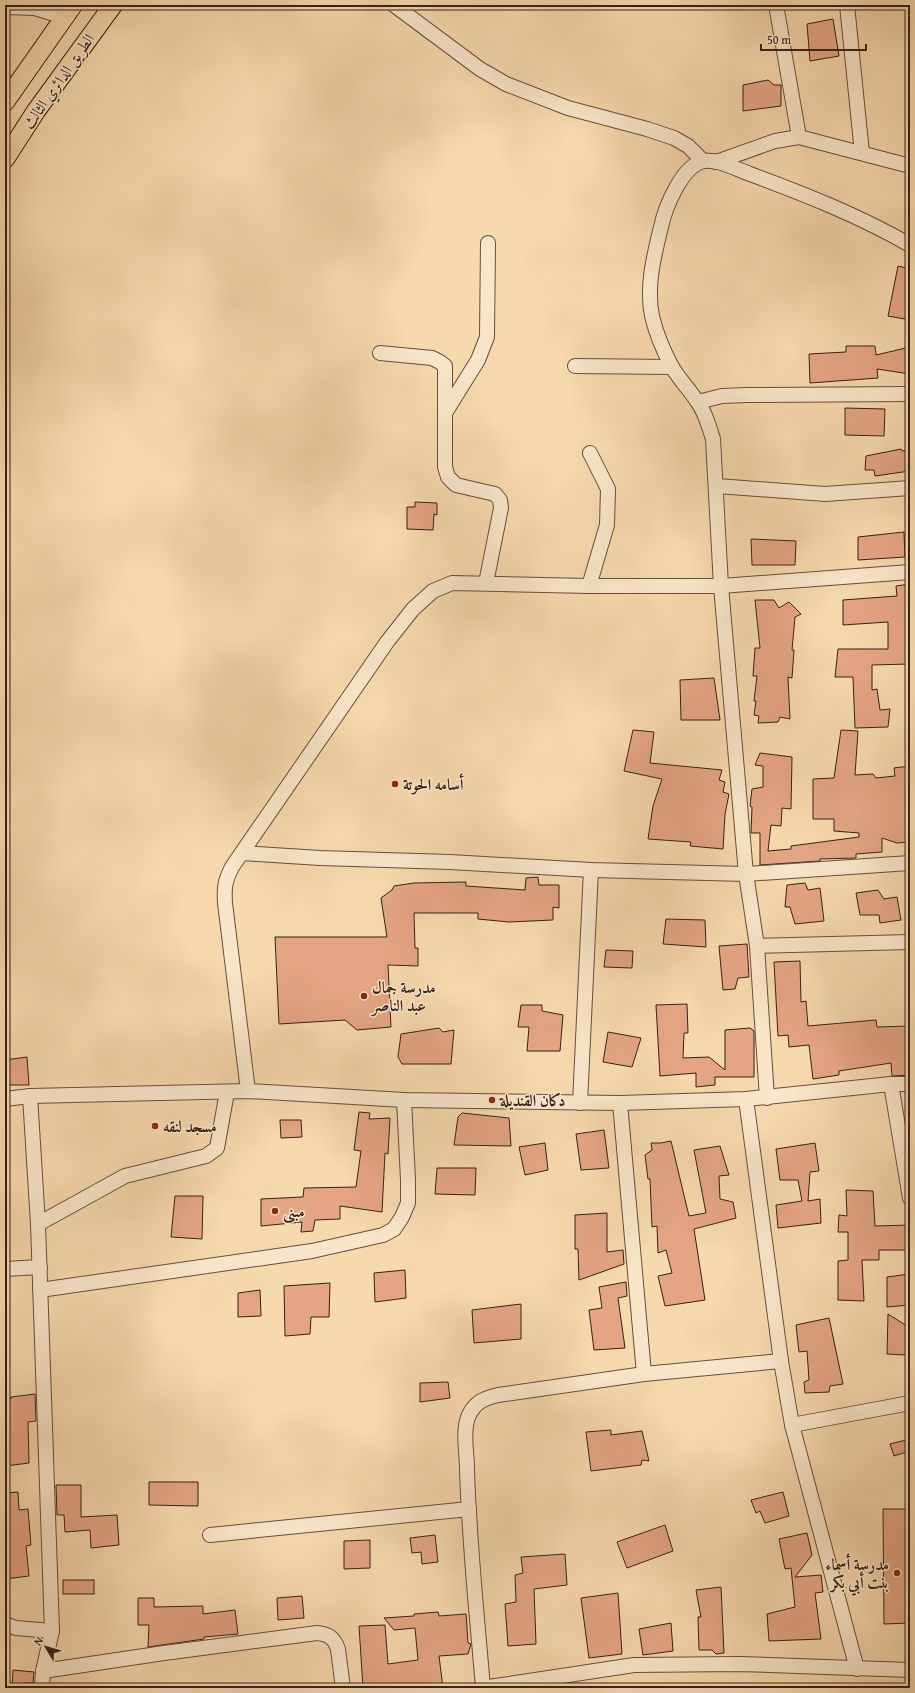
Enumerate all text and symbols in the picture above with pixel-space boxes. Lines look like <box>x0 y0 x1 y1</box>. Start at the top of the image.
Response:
scale bar <box>761 26 866 52</box>
street label: الطريق الدائري الثالث <box>16 28 101 134</box>
text: 50 m <box>767 31 791 48</box>
place label: أسامه الحوتة <box>403 772 464 796</box>
marker: أسامه الحوتة <box>390 779 400 789</box>
place label: مدرسة جمال عبد الناصر <box>370 975 436 1017</box>
marker: مدرسة جمال عبد الناصر <box>359 991 369 1001</box>
place label: دكان القنديلة <box>499 1088 565 1112</box>
marker: دكان القنديلة <box>487 1095 497 1105</box>
place label: مسجد لنقه <box>163 1114 217 1138</box>
marker: مسجد لنقه <box>150 1121 160 1131</box>
place label: مبنى <box>283 1199 305 1224</box>
marker: مبنى <box>270 1206 280 1216</box>
place label: مدرسة أسماء بنت أبي بكر <box>826 1552 889 1596</box>
marker: مدرسة أسماء بنت أبي بكر <box>892 1568 902 1578</box>
north arrow <box>26 1627 66 1667</box>
text: N <box>30 1633 47 1649</box>

